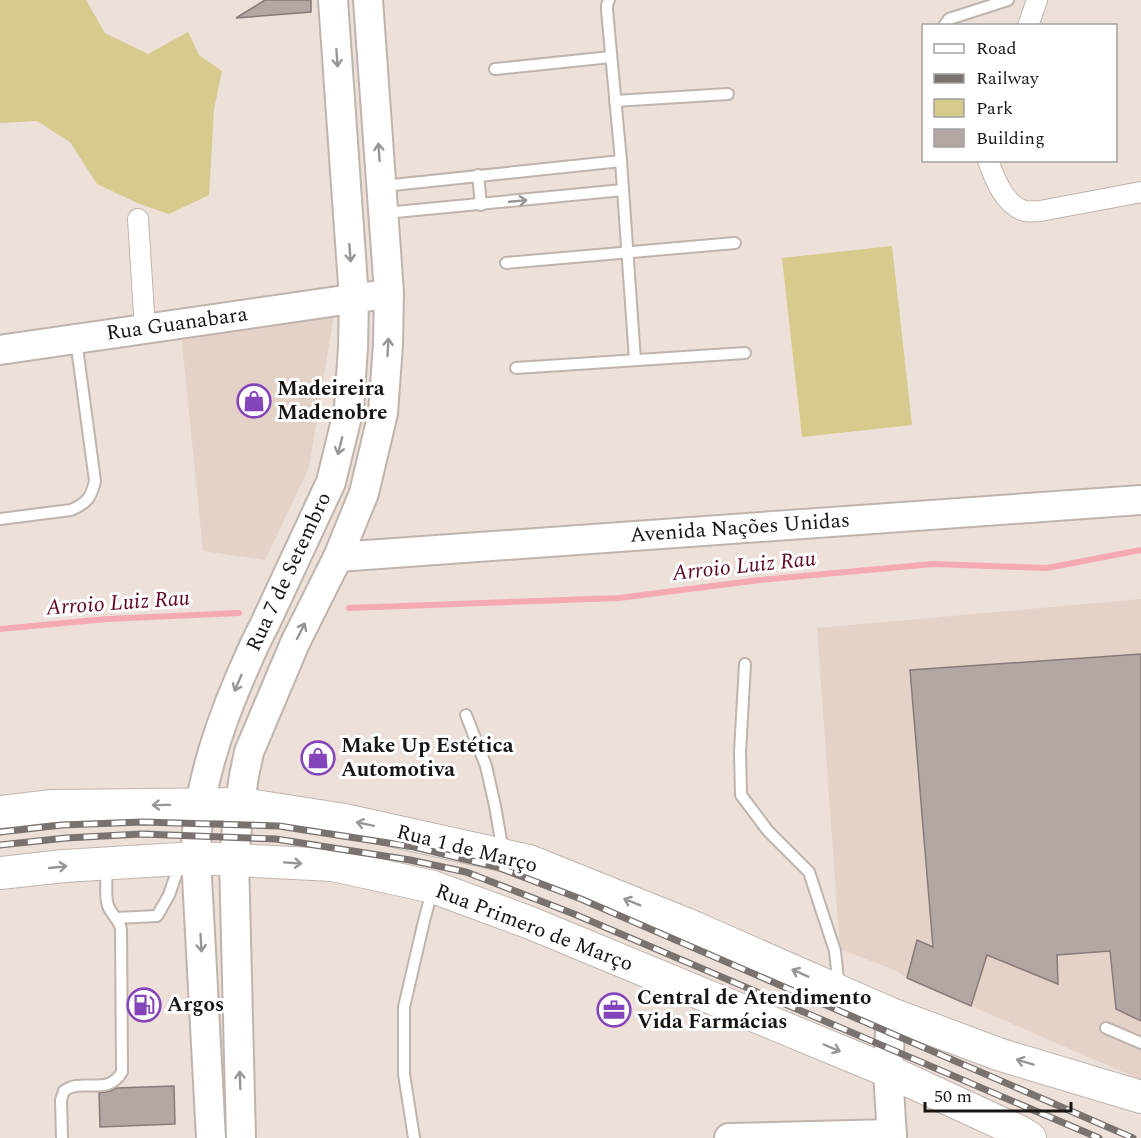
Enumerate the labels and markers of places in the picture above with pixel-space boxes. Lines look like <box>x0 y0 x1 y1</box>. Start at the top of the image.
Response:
place label: Madeireira Madenobre <box>277 373 387 429</box>
shop icon: Madeireira Madenobre <box>236 383 272 419</box>
place label: Make Up Estética Automotiva <box>341 730 514 786</box>
shop icon: Make Up Estética Automotiva <box>300 740 336 776</box>
place label: Central de Atendimento Vida Farmácias <box>637 982 871 1038</box>
fuel station icon: Argos <box>126 987 162 1023</box>
place label: Argos <box>167 989 224 1021</box>
office icon: Central de Atendimento Vida Farmácias <box>596 992 632 1028</box>

